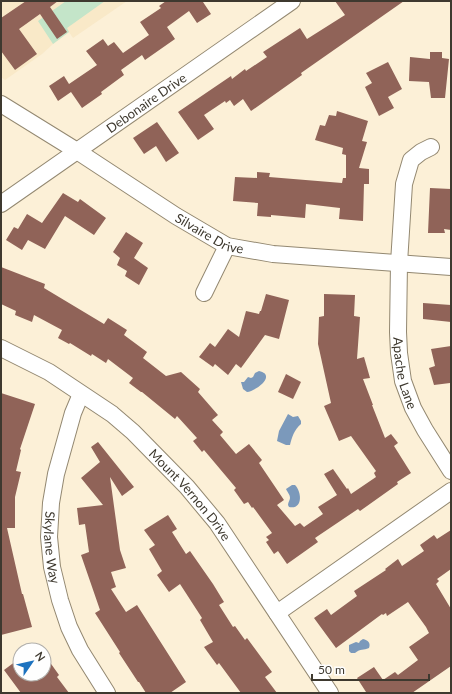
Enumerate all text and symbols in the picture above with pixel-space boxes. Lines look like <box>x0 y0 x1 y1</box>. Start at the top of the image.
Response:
street label: Debonaire Drive <box>103 69 189 136</box>
street label: Silvaire Drive <box>173 209 245 257</box>
street label: Apache Lane <box>390 337 421 411</box>
street label: Mount Vernon Drive <box>146 445 235 544</box>
street label: Skylane Way <box>41 511 64 586</box>
north arrow <box>12 642 52 682</box>
text: N <box>33 649 48 663</box>
scale bar <box>312 656 429 682</box>
text: 50 m <box>318 662 345 677</box>

